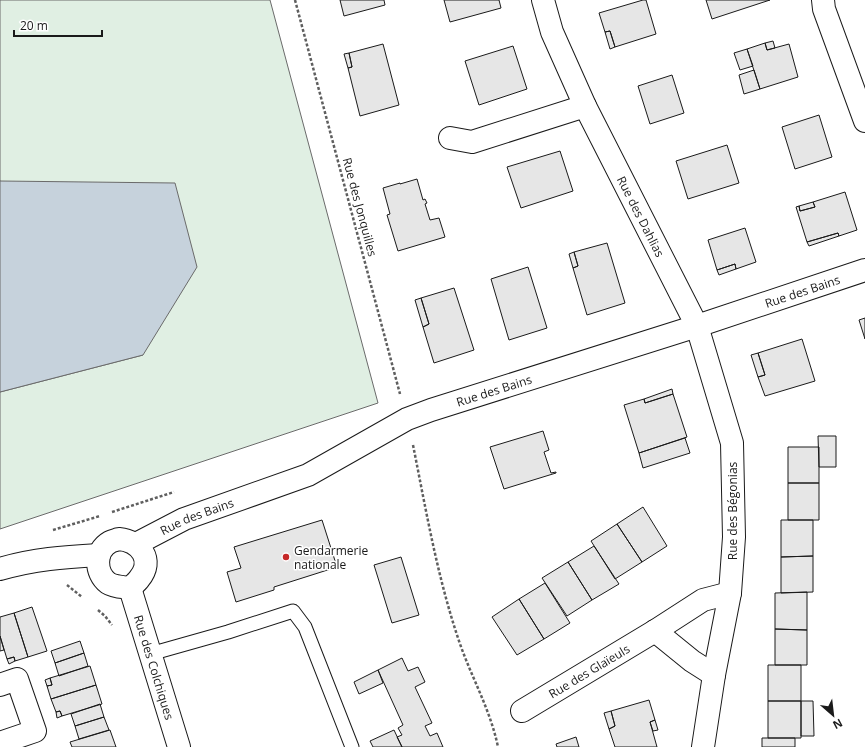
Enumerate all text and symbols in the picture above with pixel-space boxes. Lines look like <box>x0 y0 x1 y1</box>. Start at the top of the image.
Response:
scale bar <box>14 12 102 38</box>
text: 20 m <box>20 17 48 34</box>
street label: Rue des Jonquilles <box>339 156 381 259</box>
street label: Rue des Dahlias <box>613 173 669 260</box>
street label: Rue des Bains <box>763 270 842 311</box>
street label: Rue des Bains <box>454 370 534 410</box>
street label: Rue des Bégonias <box>724 461 741 560</box>
street label: Rue des Bains <box>157 494 236 539</box>
place label: Gendarmerie nationale <box>294 542 369 573</box>
marker: Gendarmerie nationale <box>281 552 291 562</box>
street label: Rue des Colchiques <box>130 613 179 722</box>
street label: Rue des Glaïeuls <box>545 640 633 702</box>
north arrow <box>813 695 853 735</box>
text: N <box>830 716 845 733</box>

